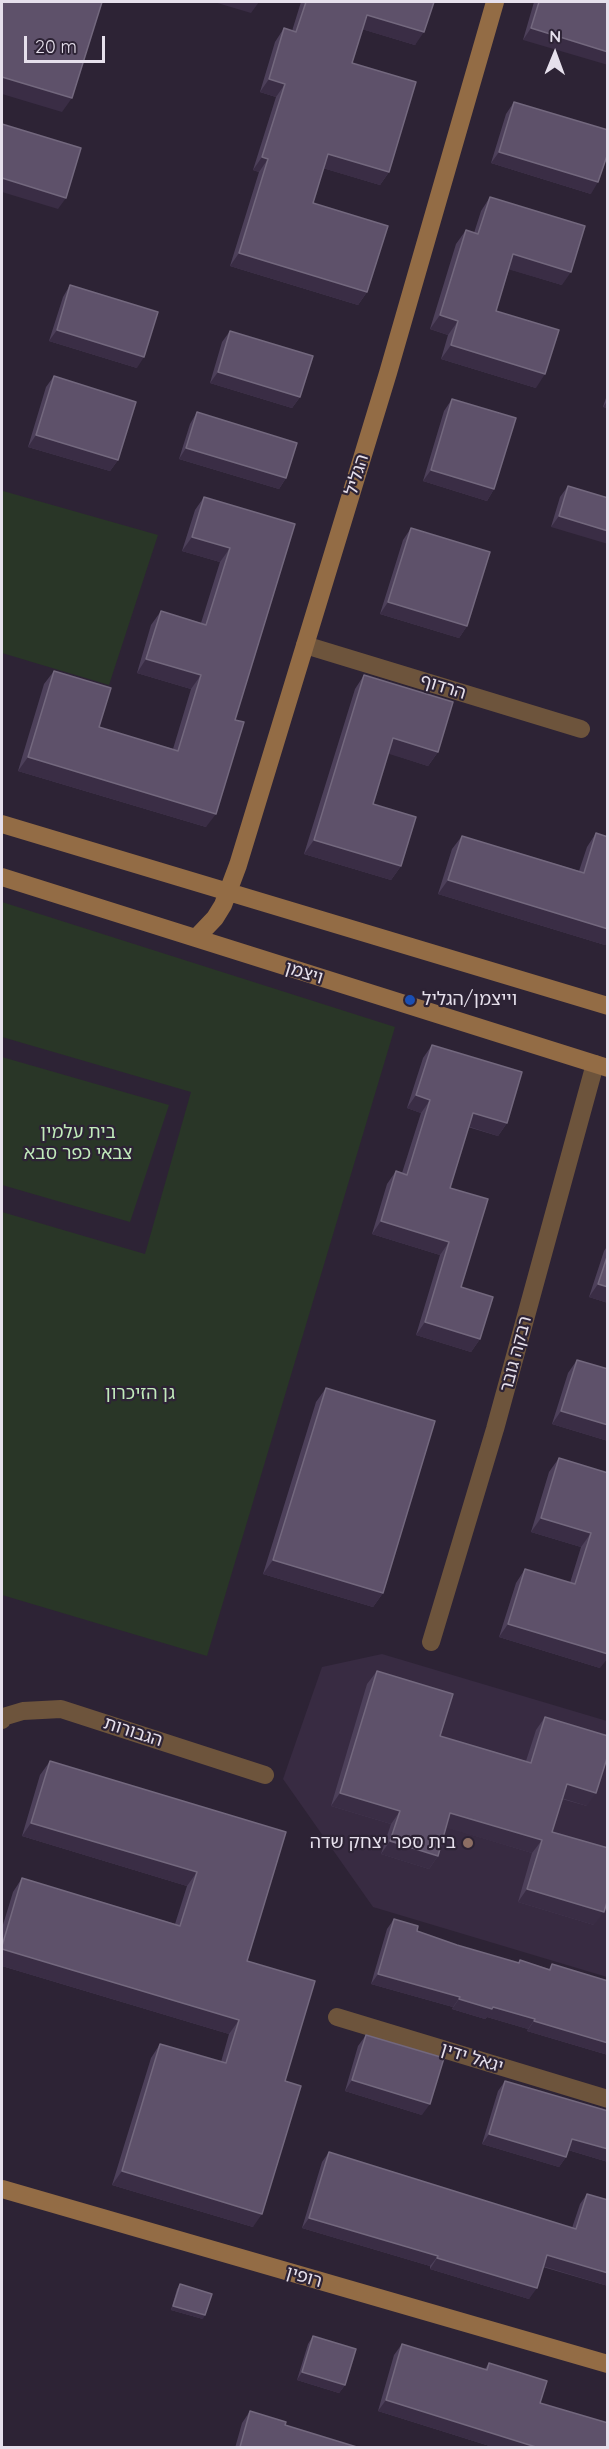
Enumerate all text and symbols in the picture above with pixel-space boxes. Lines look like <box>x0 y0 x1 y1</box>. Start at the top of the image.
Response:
scale bar <box>27 24 108 62</box>
north arrow <box>525 24 585 84</box>
text: N <box>549 26 561 46</box>
text: 20 m <box>35 35 77 58</box>
street label: הגליל <box>341 452 373 498</box>
street label: הרדוף <box>417 670 469 704</box>
street label: ויצמן <box>282 957 326 989</box>
place label: וייצמן/הגליל <box>422 989 517 1011</box>
marker: וייצמן/הגליל <box>403 993 417 1007</box>
park label: בית עלמין צבאי כפר סבא <box>24 1122 132 1164</box>
street label: רבקה גובר <box>496 1314 536 1394</box>
park label: גן הזיכרון <box>105 1383 175 1405</box>
street label: הגבורות <box>101 1712 165 1752</box>
place label: בית ספר יצחק שדה <box>310 1832 456 1854</box>
marker: בית ספר יצחק שדה <box>461 1836 475 1850</box>
street label: יגאל ידין <box>438 2038 506 2078</box>
street label: רופין <box>283 2262 325 2292</box>

